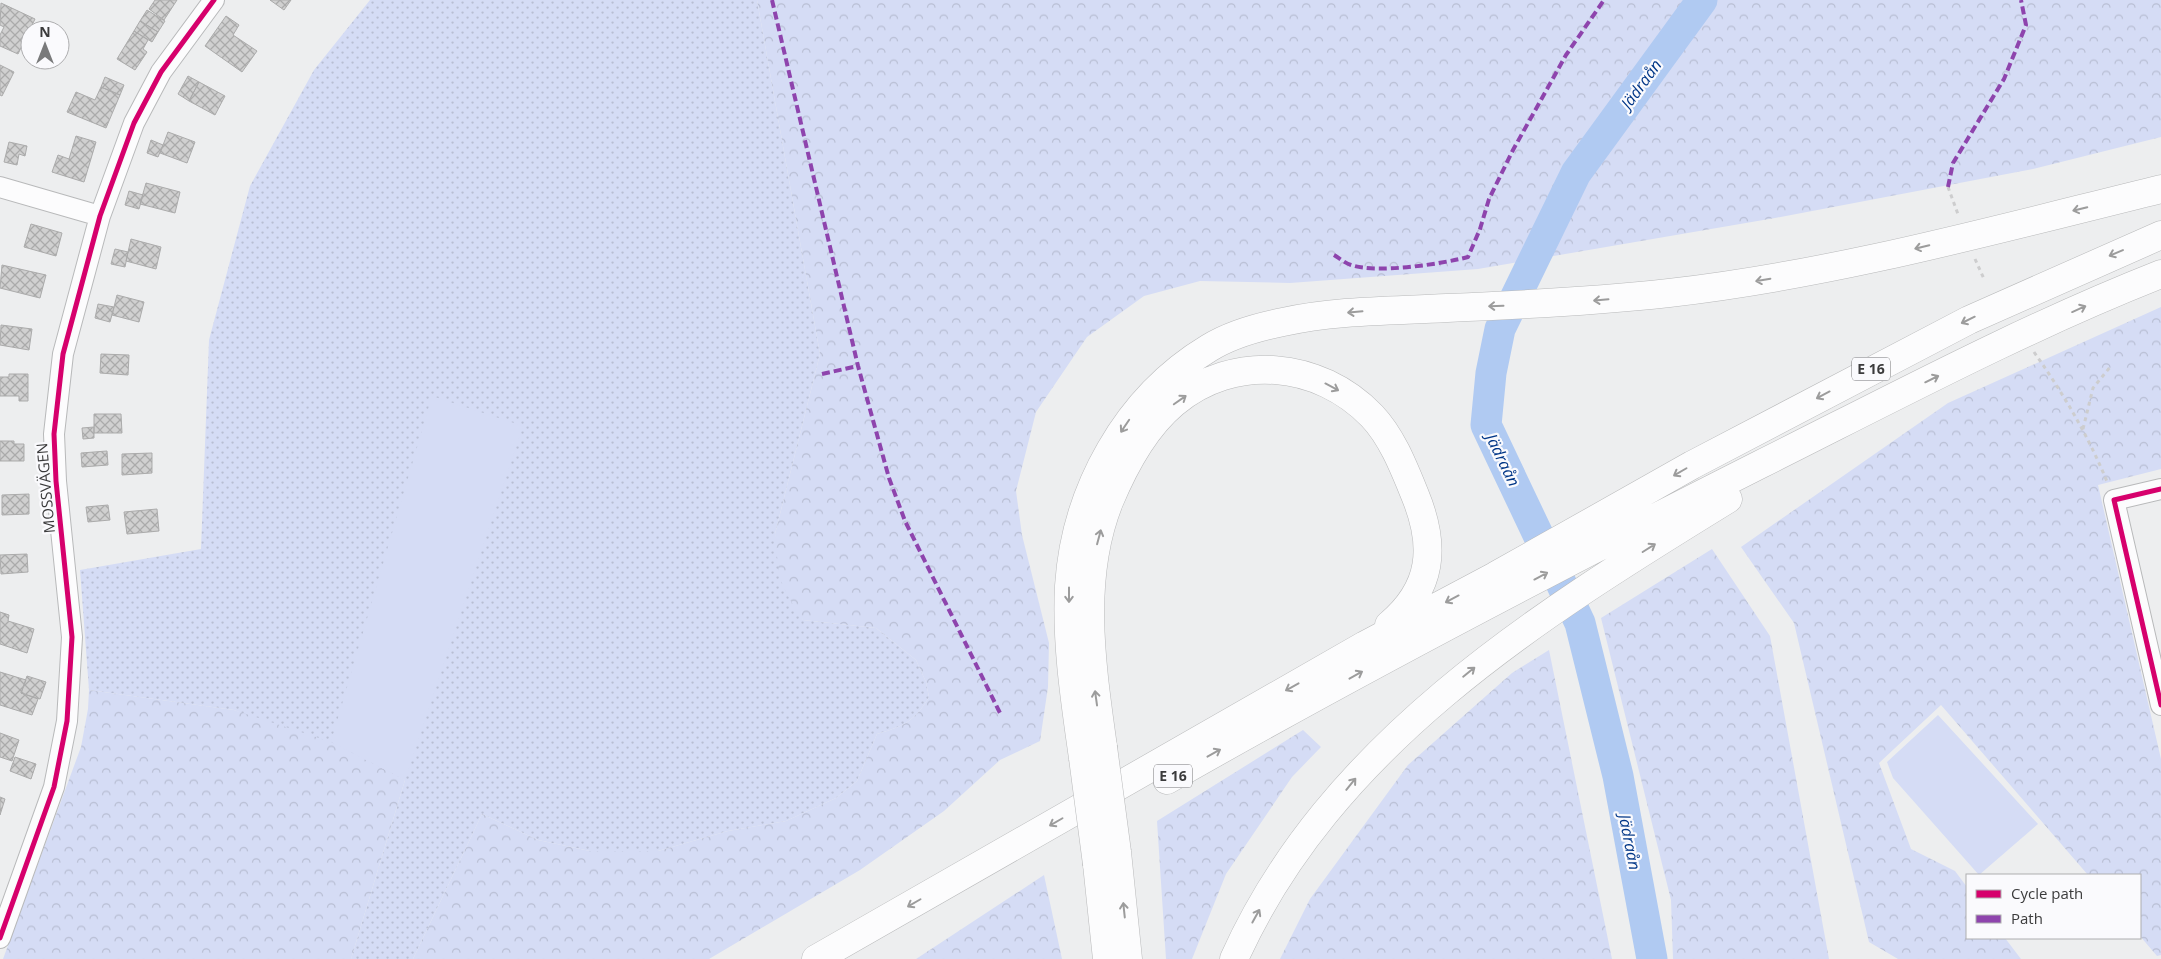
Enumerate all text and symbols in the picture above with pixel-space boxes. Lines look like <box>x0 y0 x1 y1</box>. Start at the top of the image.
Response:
north arrow <box>20 20 70 70</box>
text: N <box>39 22 51 41</box>
water label: Jädraån <box>1614 55 1666 116</box>
one-way arrow <box>2072 205 2088 214</box>
one-way arrow <box>1914 243 1930 252</box>
one-way arrow <box>2109 249 2124 259</box>
one-way arrow <box>1755 275 1771 285</box>
one-way arrow <box>1594 295 1610 305</box>
one-way arrow <box>1488 302 1504 311</box>
one-way arrow <box>2071 303 2086 313</box>
one-way arrow <box>1348 307 1364 317</box>
one-way arrow <box>1961 316 1976 326</box>
road number: E 16 <box>1852 358 1890 380</box>
one-way arrow <box>1924 373 1939 383</box>
one-way arrow <box>1325 382 1339 392</box>
one-way arrow <box>1816 390 1831 400</box>
one-way arrow <box>1173 394 1186 405</box>
one-way arrow <box>1120 419 1130 433</box>
water label: Jädraån <box>1479 427 1525 490</box>
street label: MOSSVÄGEN <box>31 442 59 534</box>
one-way arrow <box>1674 467 1688 477</box>
one-way arrow <box>1095 529 1105 545</box>
one-way arrow <box>1641 542 1655 552</box>
one-way arrow <box>1533 571 1548 581</box>
one-way arrow <box>1064 586 1074 602</box>
one-way arrow <box>1445 594 1460 604</box>
one-way arrow <box>1462 667 1475 678</box>
one-way arrow <box>1349 670 1364 680</box>
one-way arrow <box>1285 682 1300 692</box>
one-way arrow <box>1091 691 1101 707</box>
one-way arrow <box>1206 748 1221 757</box>
road number: E 16 <box>1154 764 1192 788</box>
one-way arrow <box>1345 778 1356 791</box>
water label: Jädraån <box>1613 809 1646 872</box>
one-way arrow <box>1049 818 1063 828</box>
legend <box>1966 874 2141 939</box>
text: Cycle path <box>2011 883 2083 903</box>
one-way arrow <box>907 898 922 908</box>
one-way arrow <box>1119 903 1129 919</box>
text: Path <box>2011 908 2043 928</box>
one-way arrow <box>1252 909 1262 923</box>

